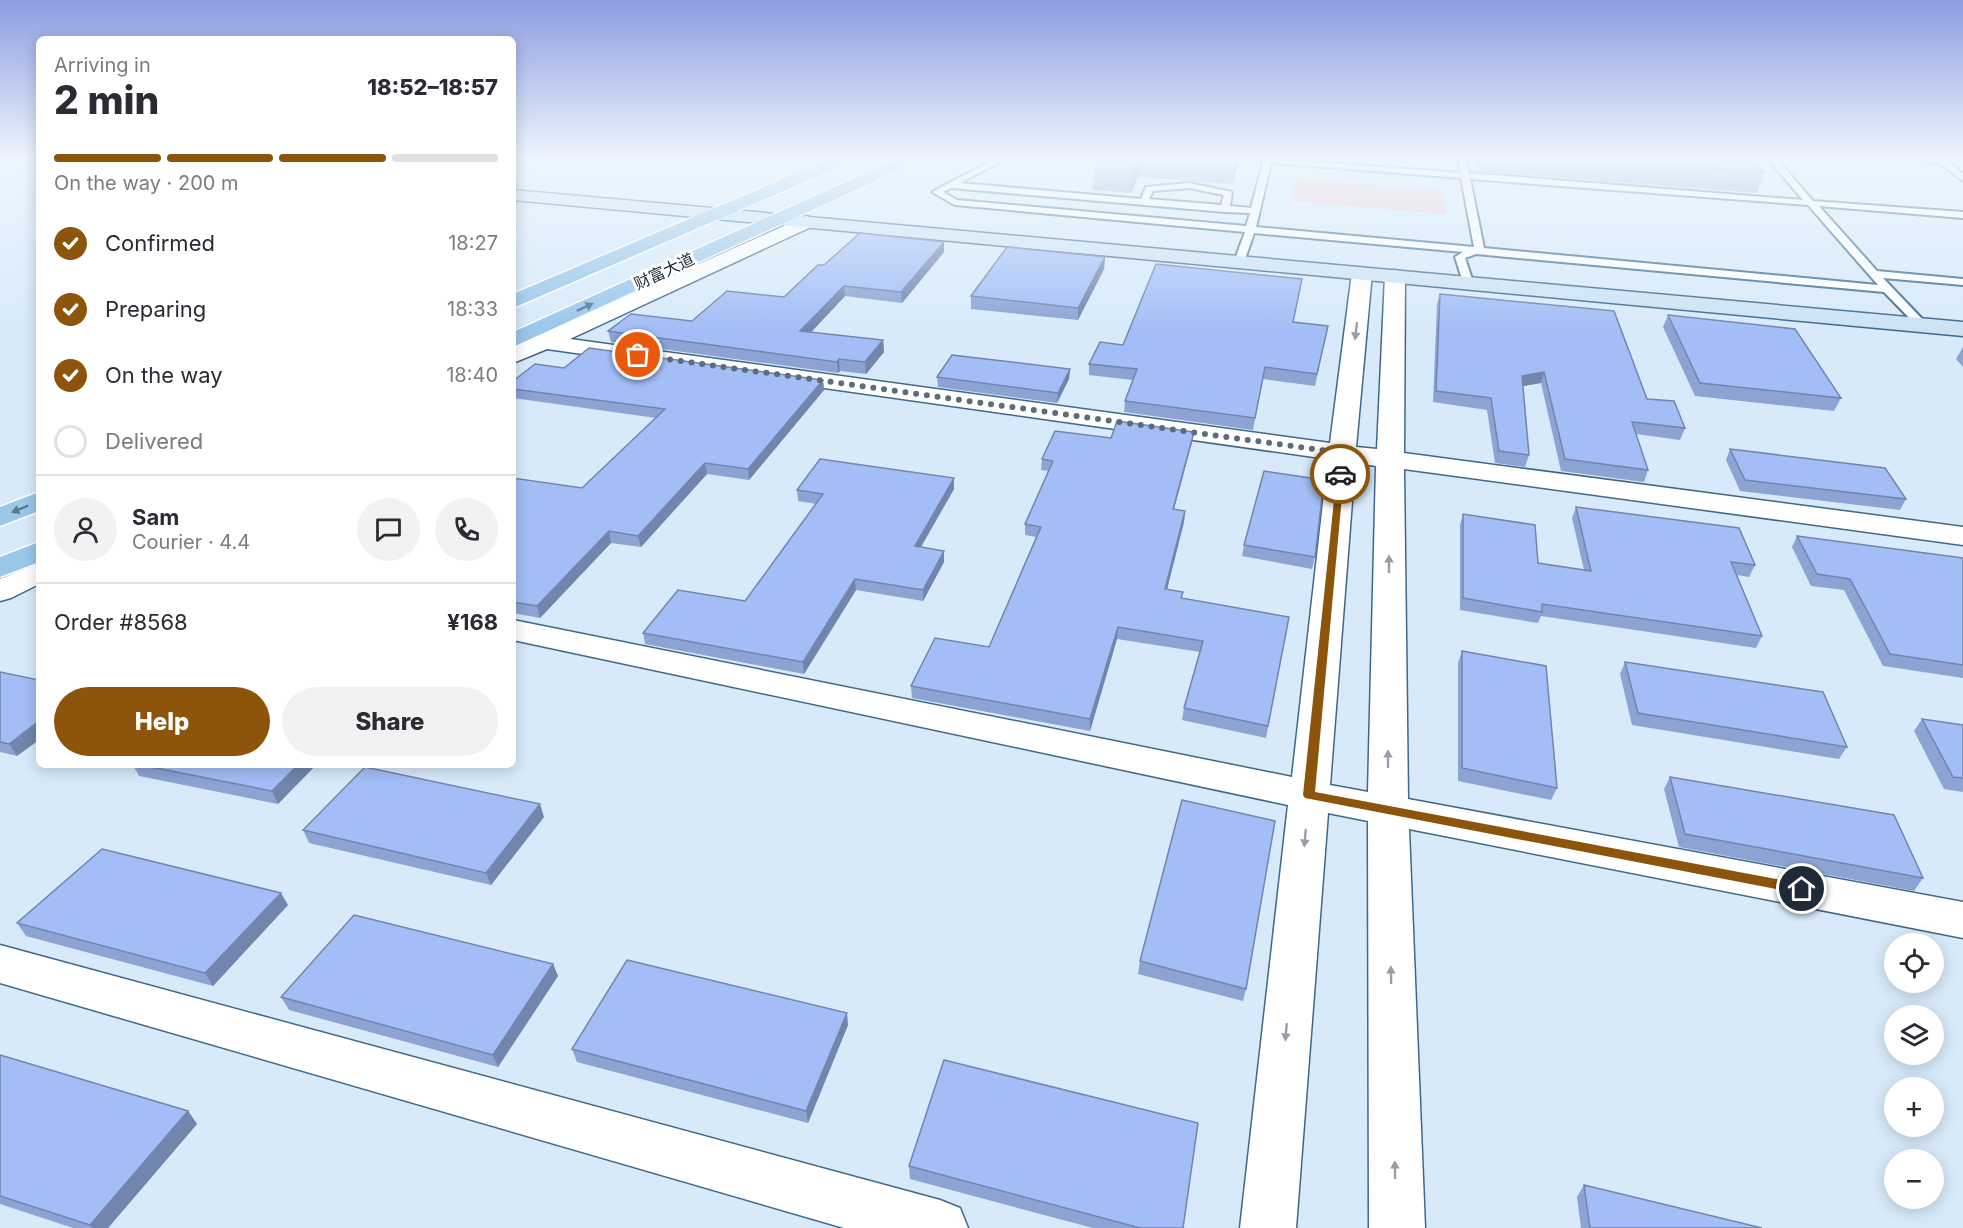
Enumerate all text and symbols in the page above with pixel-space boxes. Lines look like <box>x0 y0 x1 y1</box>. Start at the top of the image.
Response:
text: Arriving in <box>54 53 151 77</box>
text: 18:52–18:57 <box>367 74 498 100</box>
text: 2 min <box>54 76 159 123</box>
text: On the way · 200 m <box>54 171 239 195</box>
icon: check <box>54 227 87 260</box>
text: Confirmed <box>105 230 215 256</box>
text: 18:27 <box>448 231 498 255</box>
street label: 财富大道 <box>631 248 697 294</box>
icon: check <box>54 293 87 326</box>
text: Preparing <box>105 296 206 322</box>
text: 18:33 <box>447 297 498 321</box>
one-way arrow <box>577 302 595 312</box>
one-way arrow <box>1351 321 1360 340</box>
pin <box>612 329 663 380</box>
icon: bag <box>621 338 654 371</box>
icon: check <box>54 359 87 392</box>
text: On the way <box>105 362 223 388</box>
text: 18:40 <box>446 363 498 387</box>
text: Delivered <box>105 428 203 454</box>
courier <box>1310 444 1370 504</box>
icon: car <box>1324 458 1357 491</box>
button: person <box>54 498 117 561</box>
button: chat <box>357 498 420 561</box>
button: phone <box>435 498 498 561</box>
one-way arrow <box>10 504 28 514</box>
text: Sam <box>132 504 179 530</box>
text: Courier · 4.4 <box>132 530 250 554</box>
one-way arrow <box>1385 554 1394 573</box>
text: Order #8568 <box>54 609 188 635</box>
text: ¥168 <box>447 609 498 635</box>
button: Help <box>54 687 270 756</box>
button: Share <box>282 687 498 756</box>
one-way arrow <box>1383 749 1393 768</box>
one-way arrow <box>1300 829 1310 848</box>
pin <box>1776 863 1827 914</box>
icon: home <box>1785 872 1818 905</box>
map controls <box>1884 933 1944 1209</box>
button: locate <box>1884 933 1944 993</box>
one-way arrow <box>1386 965 1396 984</box>
button: layers <box>1884 1005 1944 1065</box>
one-way arrow <box>1281 1023 1291 1042</box>
button: + <box>1884 1077 1944 1137</box>
button: − <box>1884 1149 1944 1209</box>
one-way arrow <box>1391 1160 1400 1179</box>

